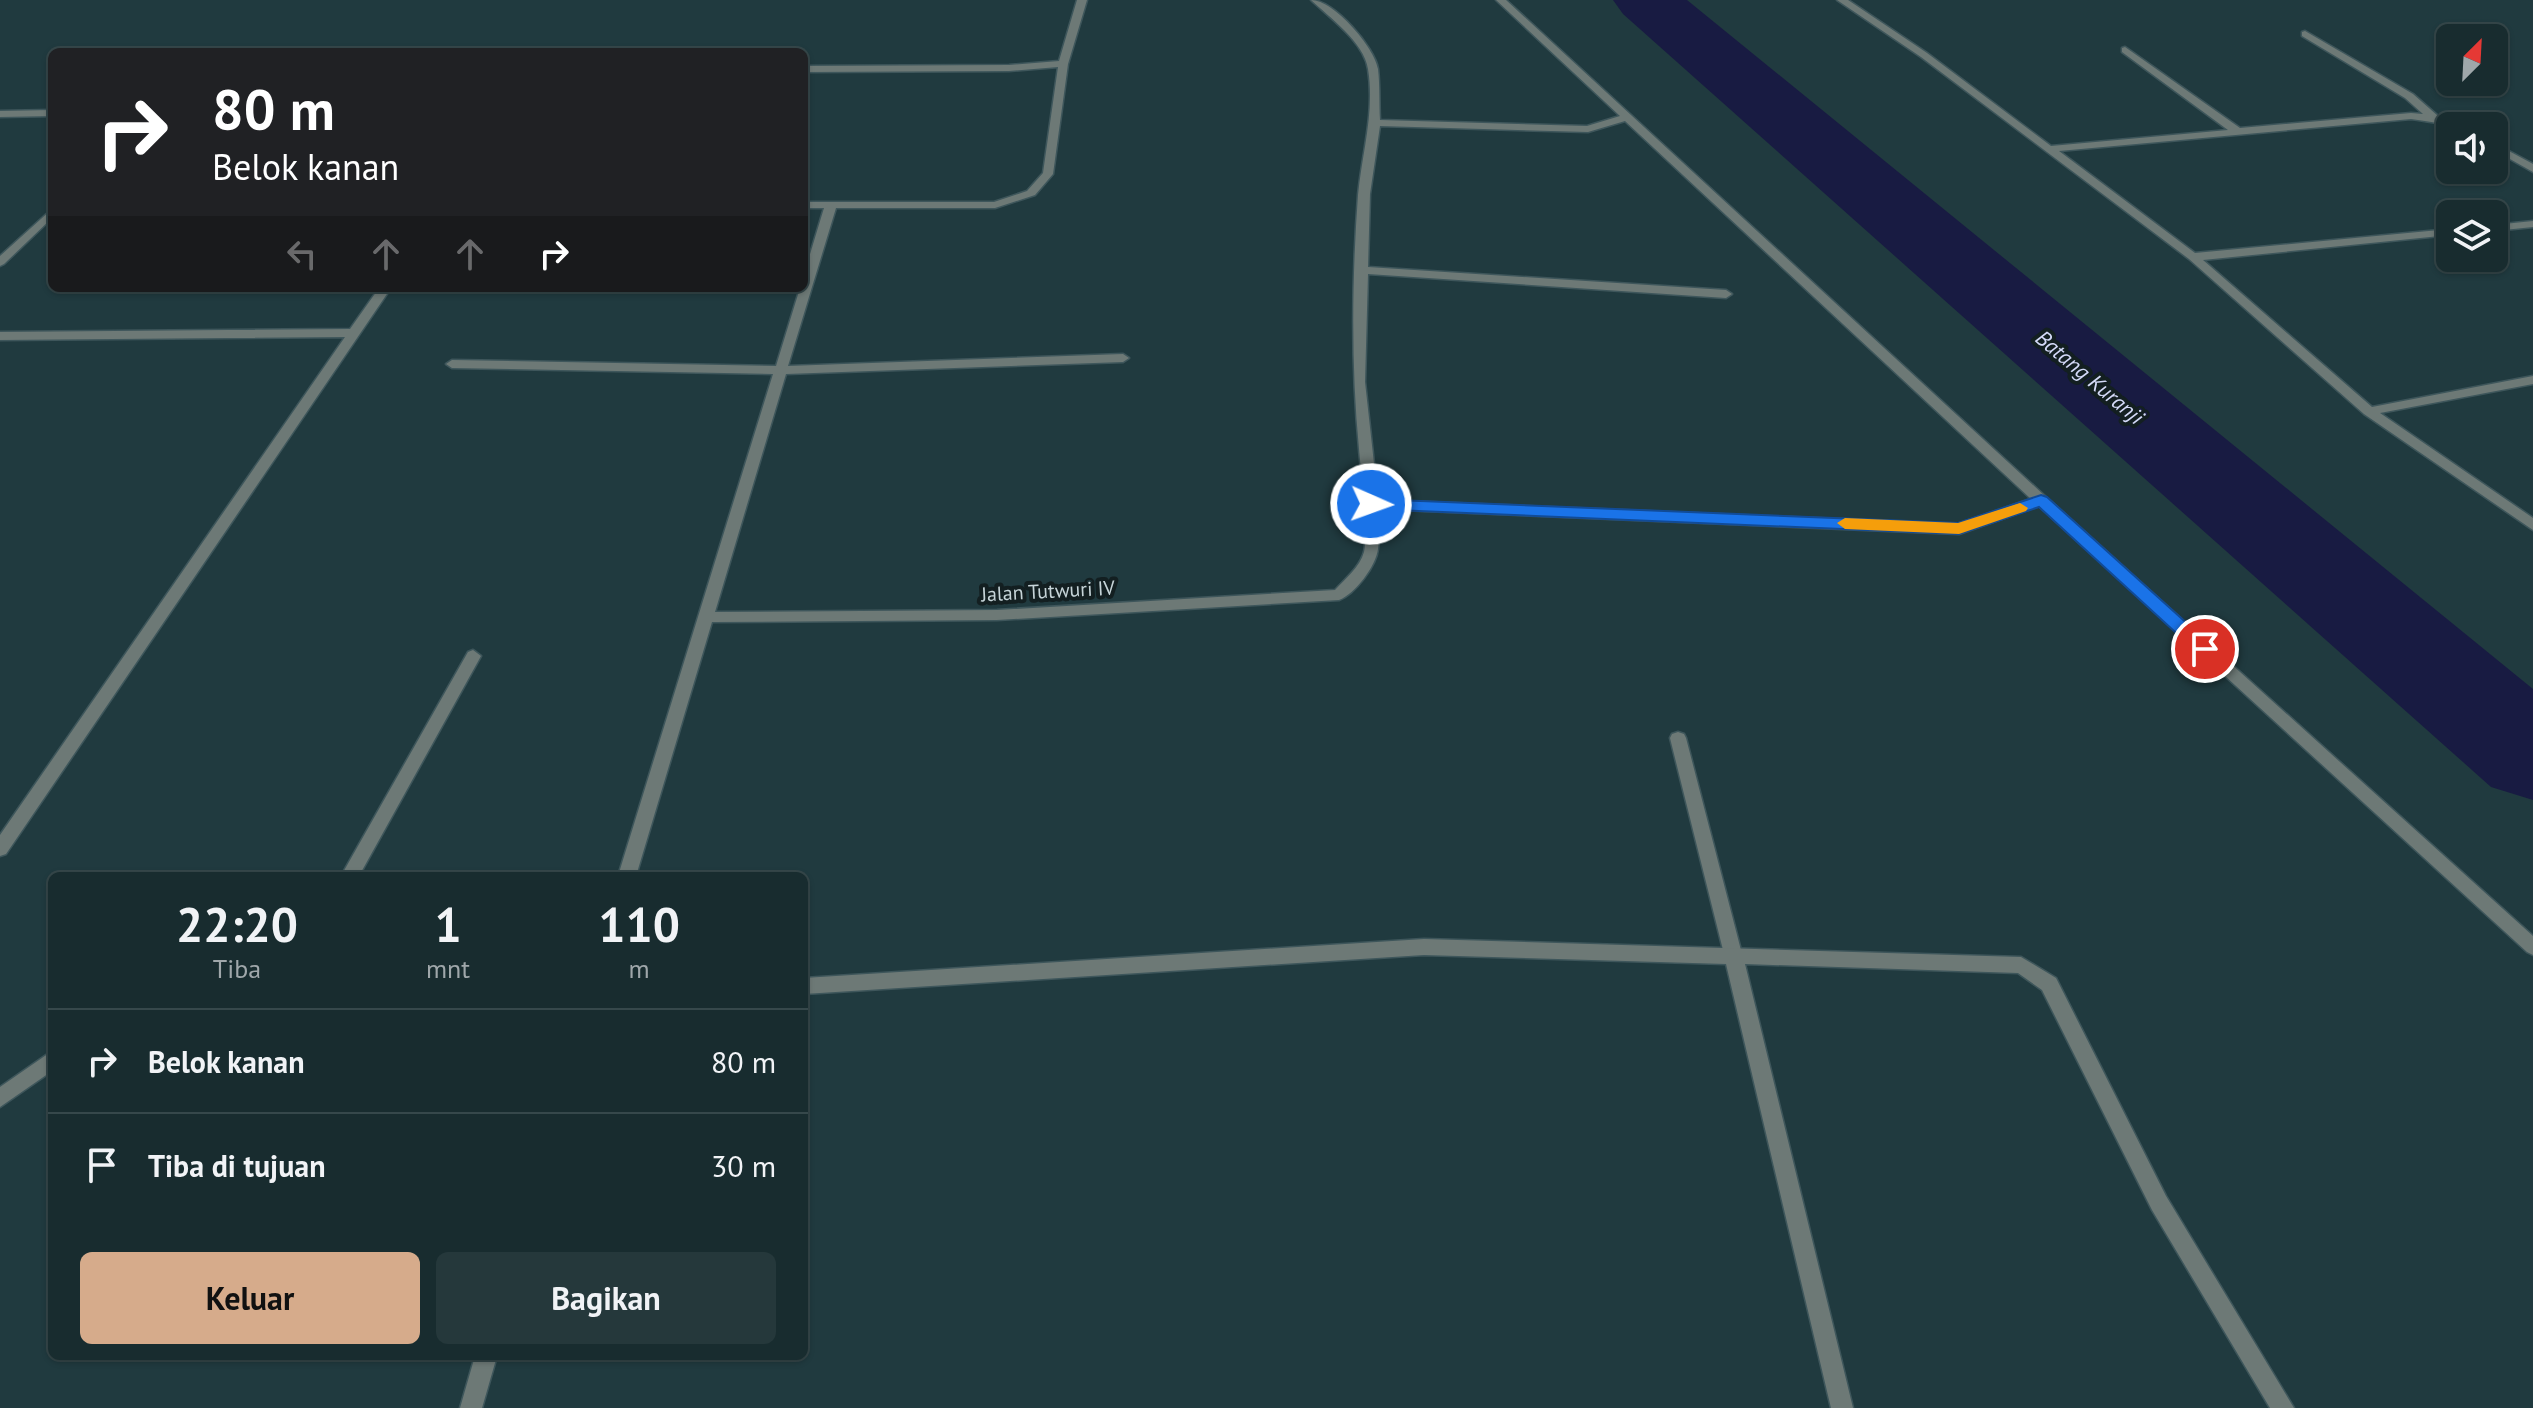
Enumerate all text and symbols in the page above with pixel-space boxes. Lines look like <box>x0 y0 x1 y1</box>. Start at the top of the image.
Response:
north arrow <box>2436 24 2508 96</box>
map controls <box>2436 24 2508 272</box>
text: 80 m <box>212 73 335 145</box>
icon: right <box>80 80 184 184</box>
button: sound <box>2436 112 2508 184</box>
text: Belok kanan <box>212 143 399 190</box>
button: layers <box>2436 200 2508 272</box>
icon: left <box>280 232 324 276</box>
icon: ahead <box>364 232 408 276</box>
icon: ahead <box>448 232 492 276</box>
icon: right <box>532 232 576 276</box>
water label: Batang Kuranji <box>2030 324 2151 431</box>
position arrow <box>1329 462 1413 546</box>
street label: Jalan Tutwuri IV <box>979 574 1116 608</box>
pin <box>2171 615 2239 683</box>
icon: arrive <box>2183 627 2227 671</box>
text: 22:20 <box>176 893 298 955</box>
text: 1 <box>434 893 462 955</box>
text: 110 <box>598 893 680 955</box>
text: Tiba <box>213 952 261 985</box>
text: mnt <box>426 952 470 985</box>
text: m <box>628 952 650 985</box>
icon: right <box>80 1039 124 1083</box>
text: Belok kanan <box>148 1042 305 1081</box>
text: 80 m <box>711 1042 776 1081</box>
icon: arrive <box>80 1143 124 1187</box>
text: Tiba di tujuan <box>148 1146 326 1185</box>
text: 30 m <box>711 1146 776 1185</box>
button: Keluar <box>80 1252 420 1344</box>
button: Bagikan <box>436 1252 776 1344</box>

